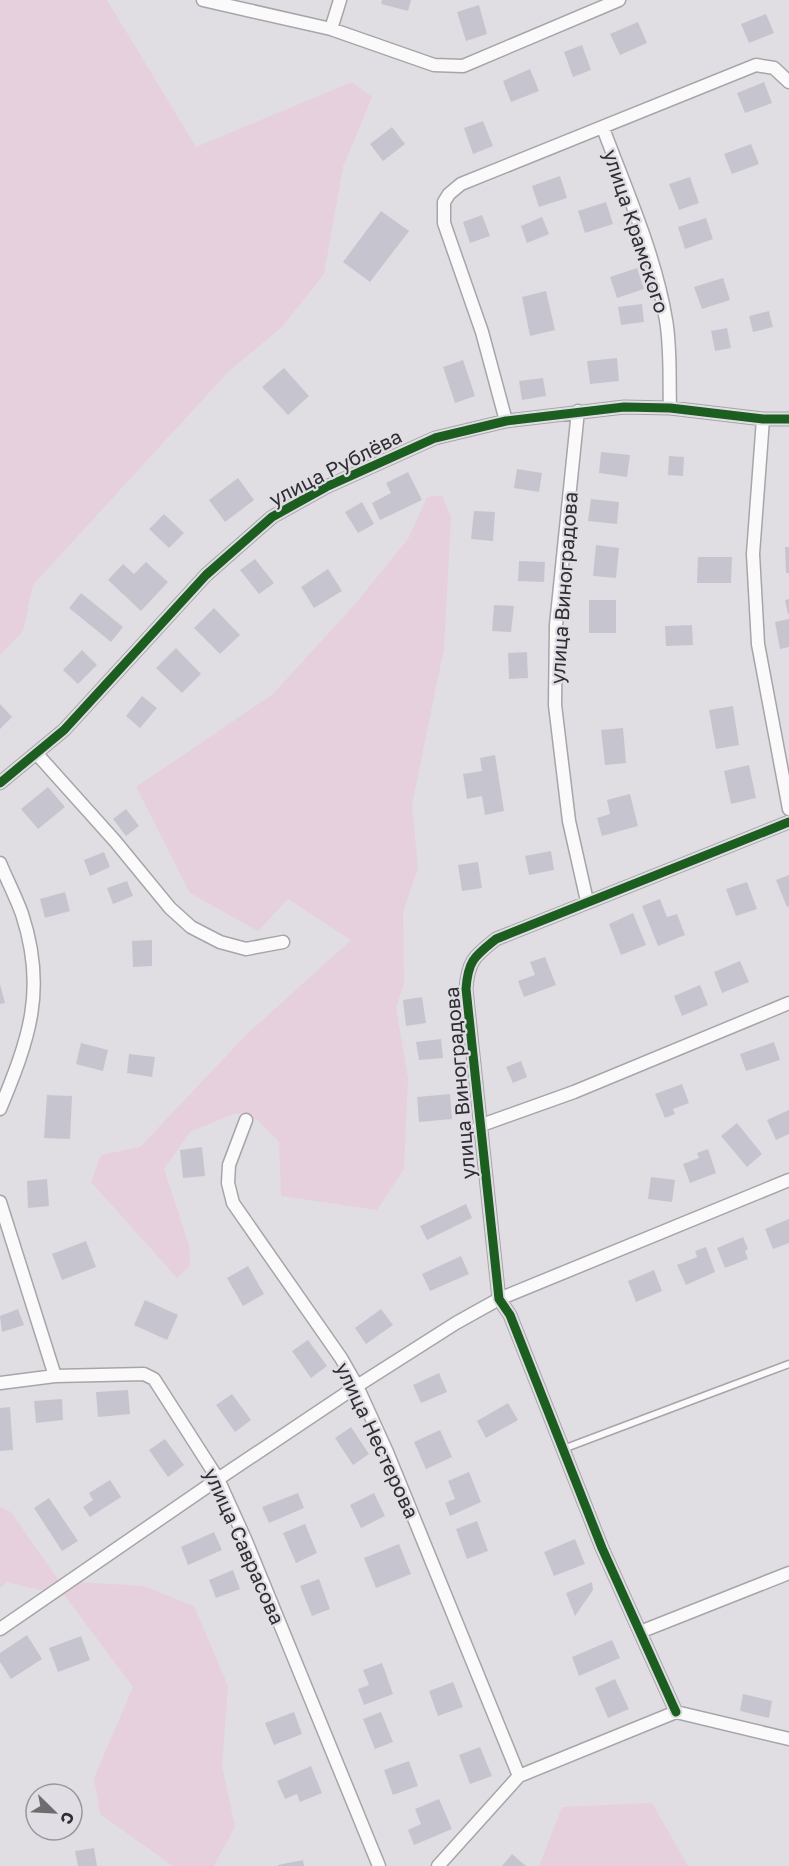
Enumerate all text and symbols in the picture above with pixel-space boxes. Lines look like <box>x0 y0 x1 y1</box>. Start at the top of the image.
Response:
street label: улица Крамского <box>599 146 675 316</box>
street label: улица Рублёва <box>265 423 405 511</box>
street label: улица Виноградова <box>544 491 582 685</box>
street label: улица Виноградова <box>439 986 479 1180</box>
street label: улица Нестерова <box>331 1358 425 1522</box>
street label: улица Саврасова <box>200 1464 290 1628</box>
north arrow <box>24 1782 84 1842</box>
text: С <box>56 1809 79 1827</box>

